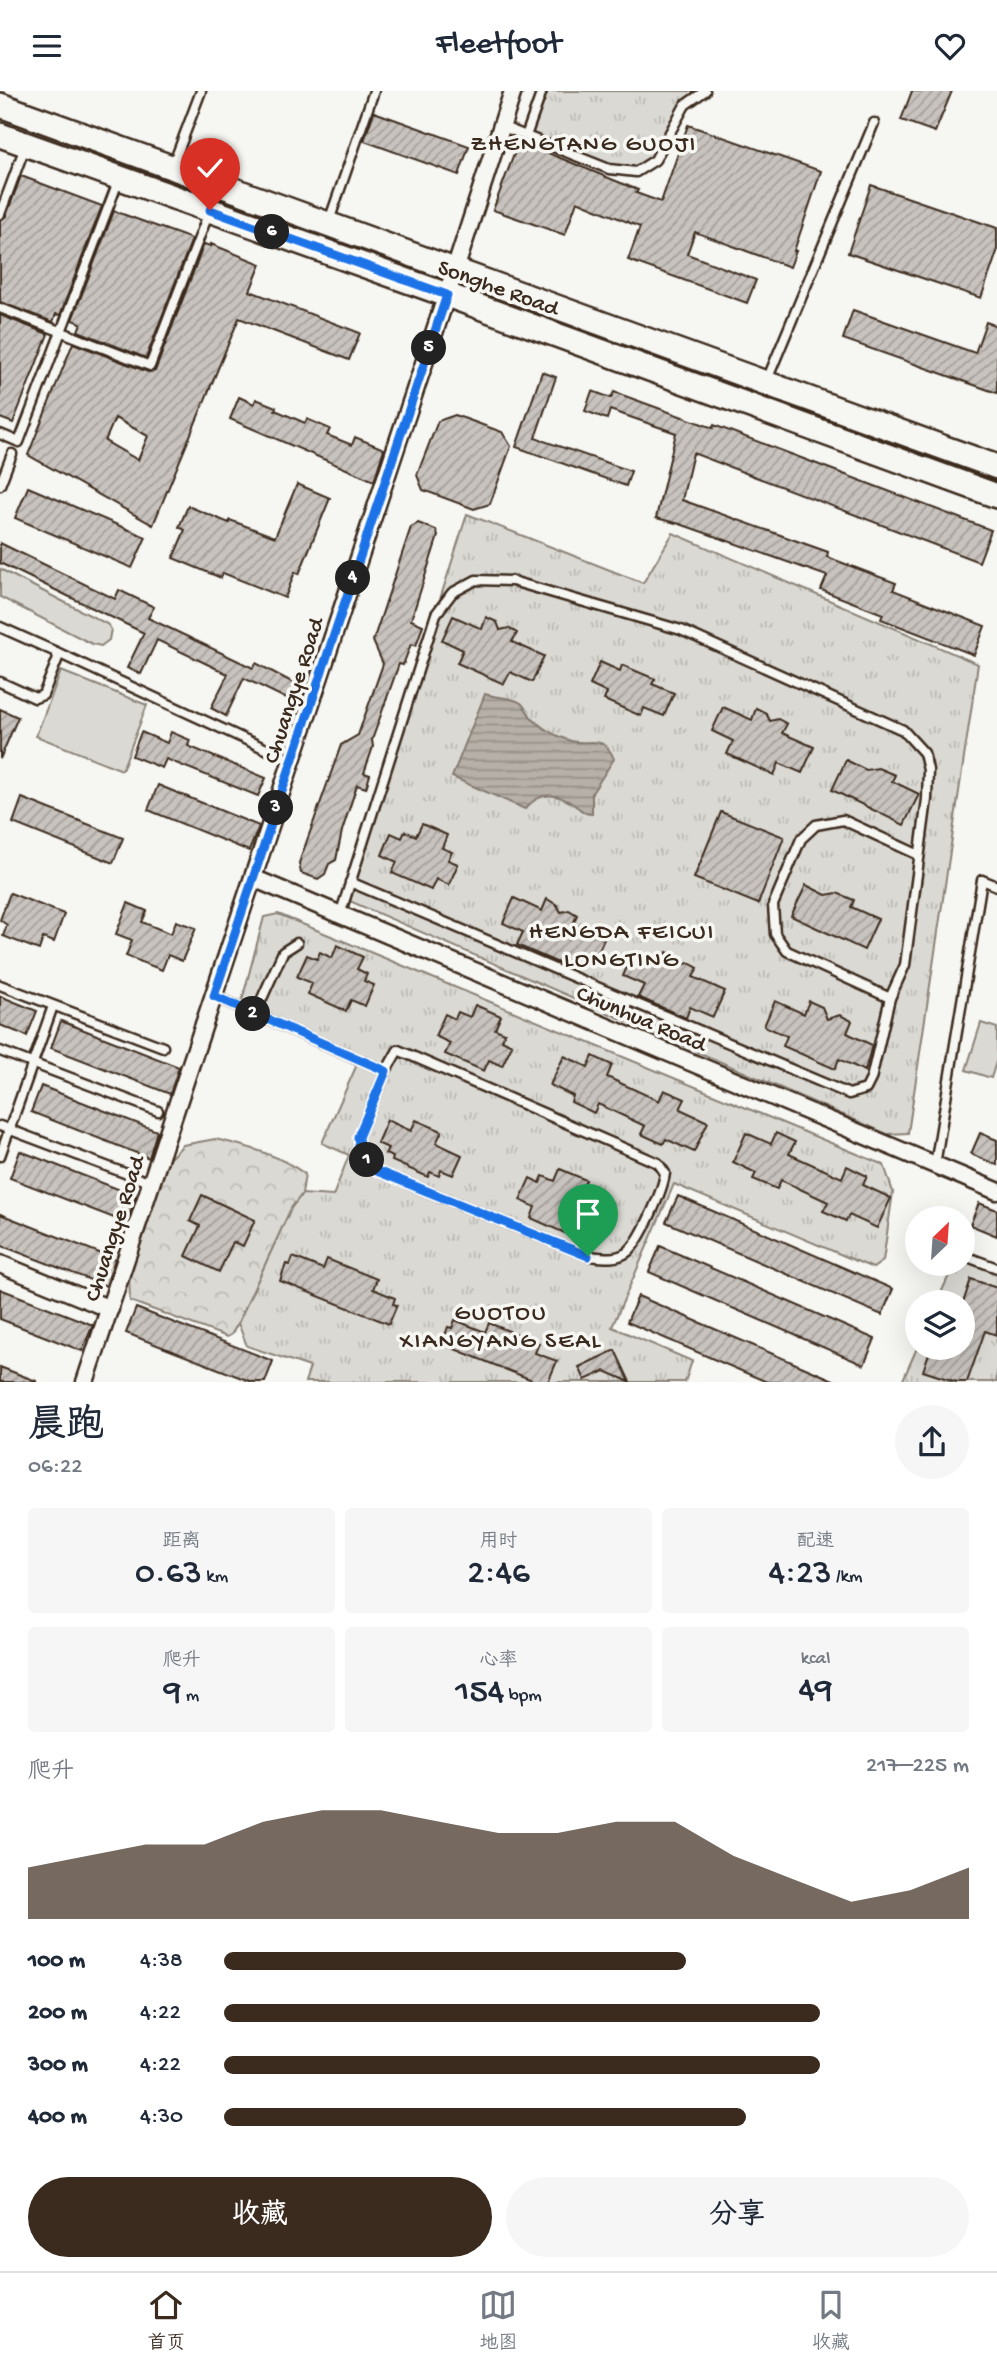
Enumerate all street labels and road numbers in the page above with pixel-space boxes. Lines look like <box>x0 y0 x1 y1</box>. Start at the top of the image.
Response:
street label: Songhe Road <box>434 255 563 324</box>
street label: Chuangye Road <box>259 614 332 767</box>
street label: Chunhua Road <box>572 981 711 1060</box>
street label: Chuangye Road <box>80 1152 153 1305</box>

